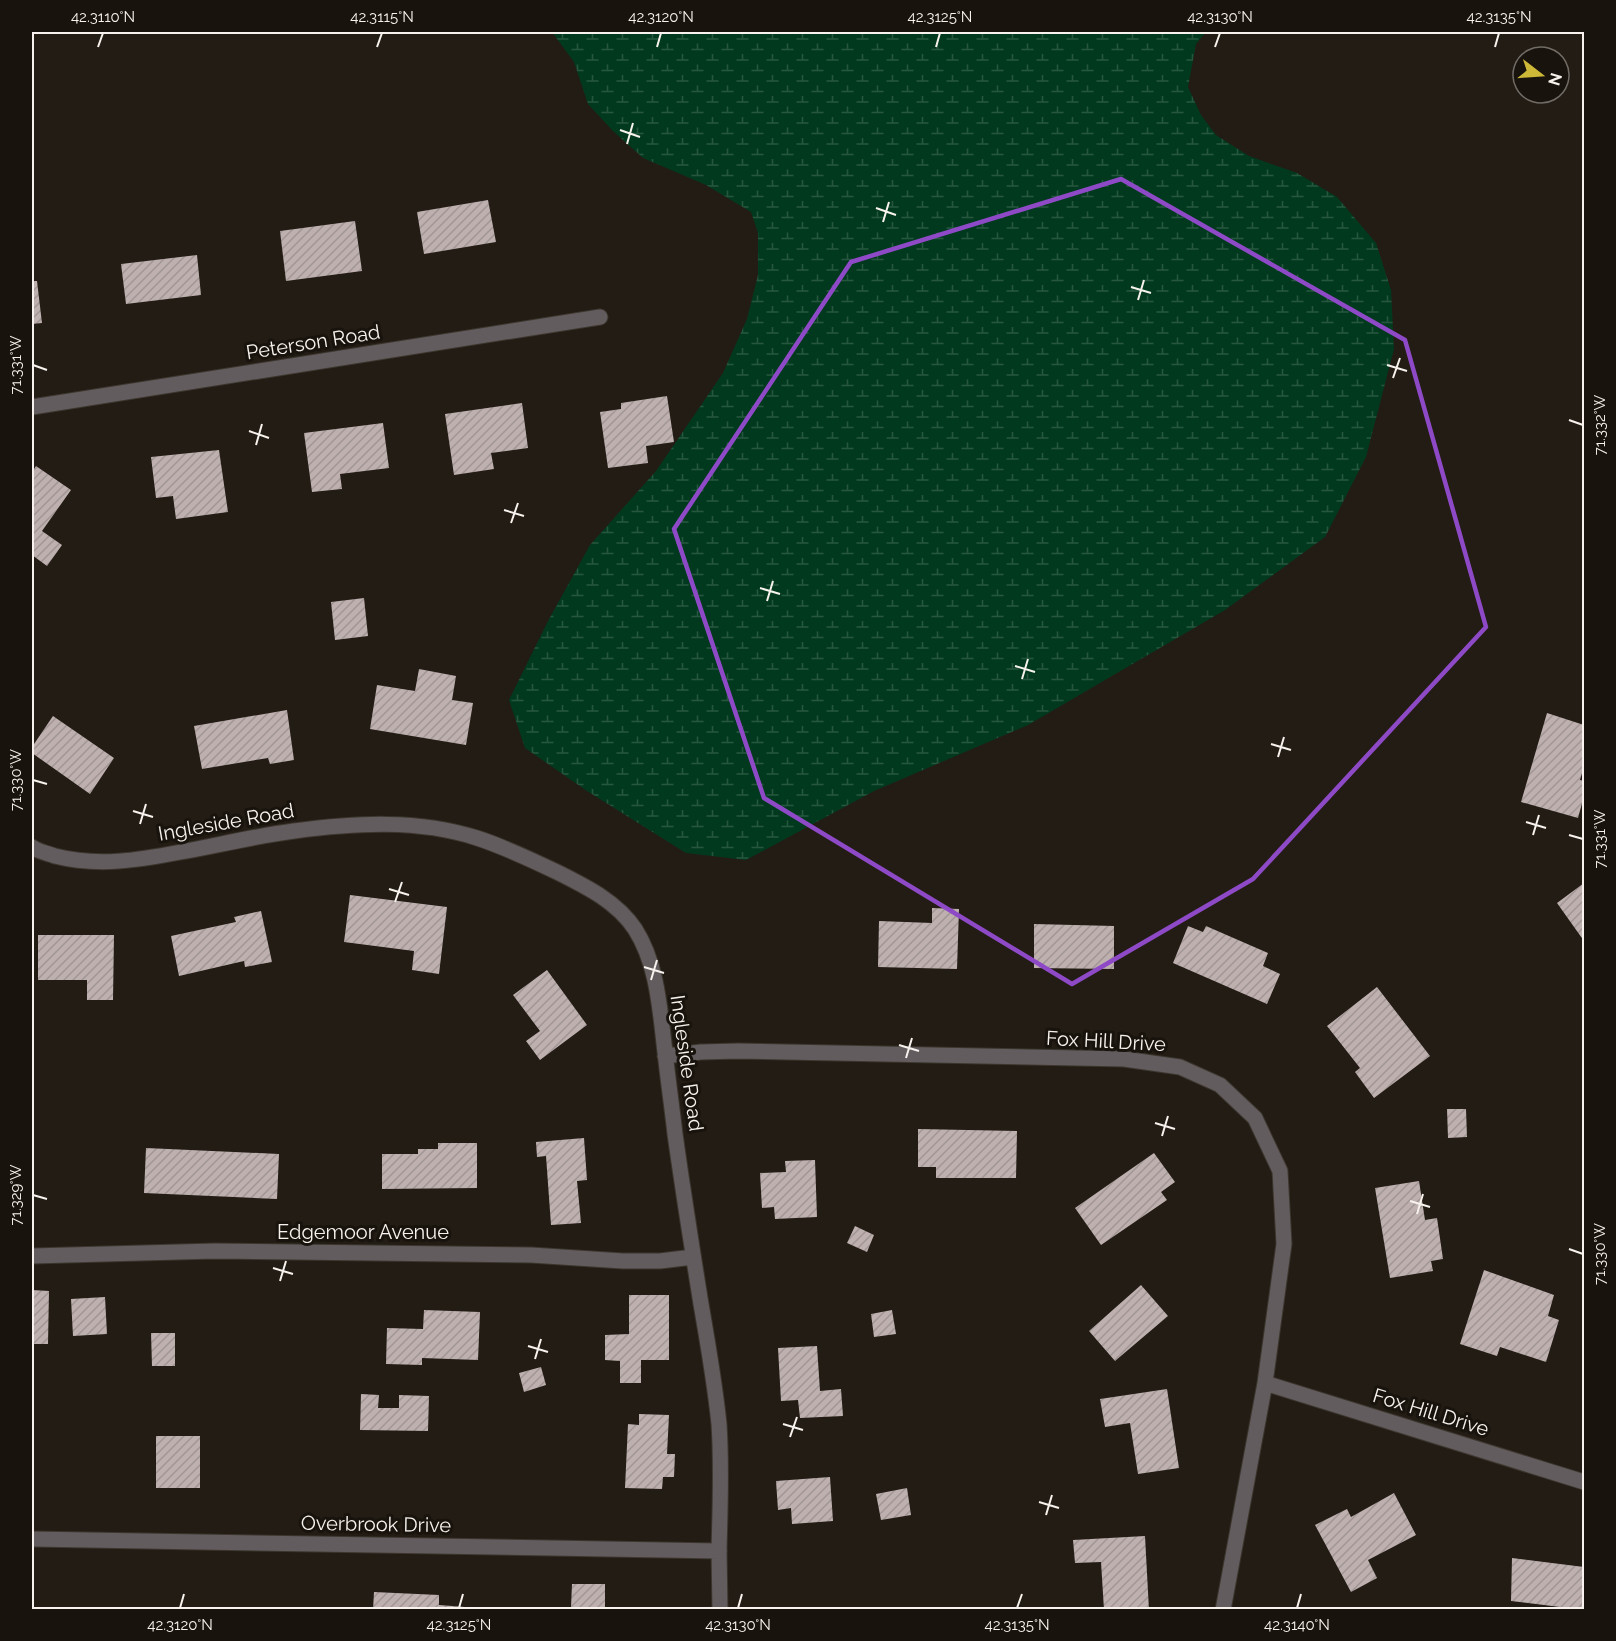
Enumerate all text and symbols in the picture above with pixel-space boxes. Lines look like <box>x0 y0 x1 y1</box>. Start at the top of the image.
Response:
text: 42.3110°N <box>71 8 135 26</box>
text: 42.3115°N <box>350 8 414 26</box>
text: 42.3120°N <box>628 8 694 26</box>
text: 42.3125°N <box>908 8 972 26</box>
text: 42.3130°N <box>1187 8 1253 26</box>
text: 42.3135°N <box>1466 8 1532 26</box>
north arrow <box>1511 45 1571 105</box>
text: N <box>1544 71 1566 88</box>
street label: Peterson Road <box>244 320 382 364</box>
text: 71.331°W <box>7 335 25 395</box>
text: 71.332°W <box>1591 394 1609 455</box>
text: 71.330°W <box>7 749 25 811</box>
street label: Ingleside Road <box>156 798 296 846</box>
text: 71.331°W <box>1591 809 1609 869</box>
street label: Ingleside Road <box>666 993 708 1133</box>
street label: Fox Hill Drive <box>1045 1026 1167 1056</box>
text: 71.329°W <box>7 1164 25 1226</box>
street label: Edgemoor Avenue <box>277 1220 449 1244</box>
text: 71.330°W <box>1591 1223 1609 1285</box>
street label: Fox Hill Drive <box>1370 1383 1492 1441</box>
street label: Overbrook Drive <box>301 1511 452 1537</box>
text: 42.3120°N <box>147 1616 213 1634</box>
text: 42.3125°N <box>427 1616 491 1634</box>
text: 42.3130°N <box>705 1616 771 1634</box>
text: 42.3135°N <box>984 1616 1050 1634</box>
text: 42.3140°N <box>1264 1616 1330 1634</box>

